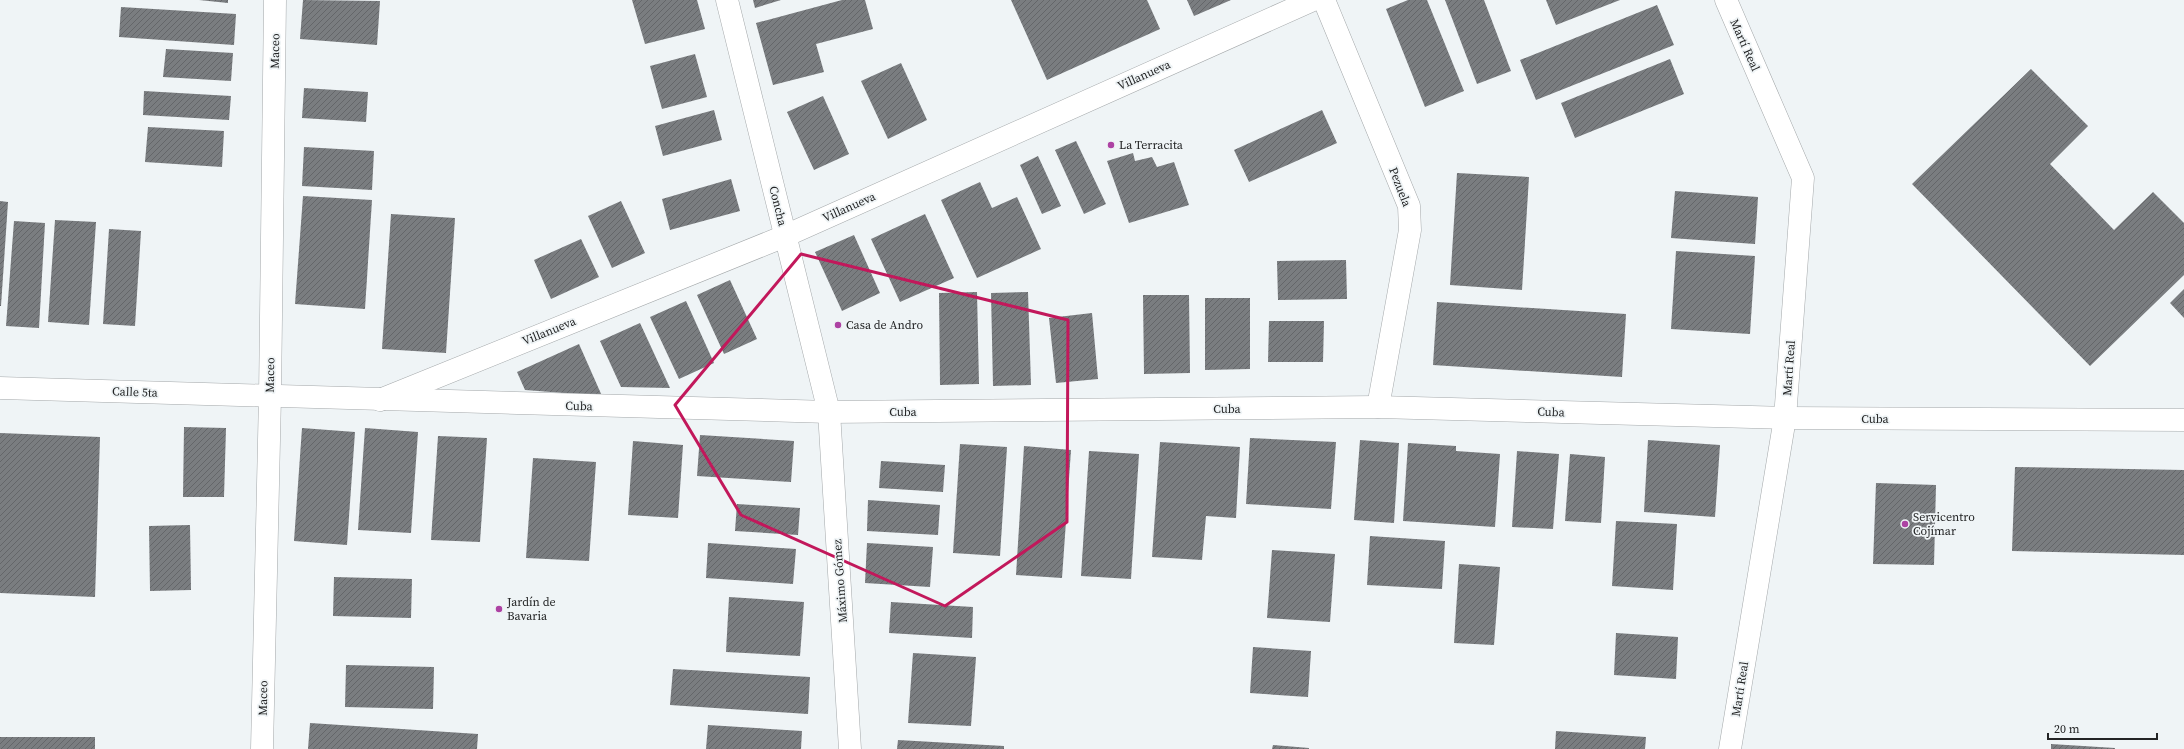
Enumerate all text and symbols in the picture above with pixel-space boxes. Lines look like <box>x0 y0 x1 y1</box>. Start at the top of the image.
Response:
street label: Martí Real <box>1726 16 1764 74</box>
street label: Maceo <box>267 33 283 69</box>
street label: Villanueva <box>1115 56 1174 94</box>
place label: La Terracita <box>1119 137 1184 153</box>
marker: La Terracita <box>1106 140 1116 150</box>
street label: Pezuela <box>1385 165 1415 210</box>
street label: Concha <box>765 184 791 228</box>
street label: Villanueva <box>820 188 879 226</box>
street label: Villanueva <box>520 313 579 349</box>
place label: Casa de Andro <box>846 317 924 333</box>
marker: Casa de Andro <box>833 320 843 330</box>
street label: Martí Real <box>1779 339 1799 396</box>
street label: Maceo <box>262 357 278 393</box>
street label: Calle 5ta <box>112 383 159 401</box>
street label: Cuba <box>565 398 594 414</box>
street label: Cuba <box>1213 401 1242 417</box>
street label: Cuba <box>889 404 918 420</box>
street label: Cuba <box>1537 404 1566 421</box>
street label: Cuba <box>1861 411 1890 427</box>
place label: Servicentro Cojímar <box>1913 509 1975 539</box>
marker: Servicentro Cojímar <box>1900 519 1910 529</box>
street label: Máximo Gómez <box>829 538 851 623</box>
place label: Jardín de Bavaria <box>506 594 556 624</box>
marker: Jardín de Bavaria <box>494 604 504 614</box>
street label: Martí Real <box>1728 660 1752 718</box>
street label: Maceo <box>255 680 271 716</box>
scale bar <box>2048 715 2157 741</box>
text: 20 m <box>2054 721 2080 737</box>

